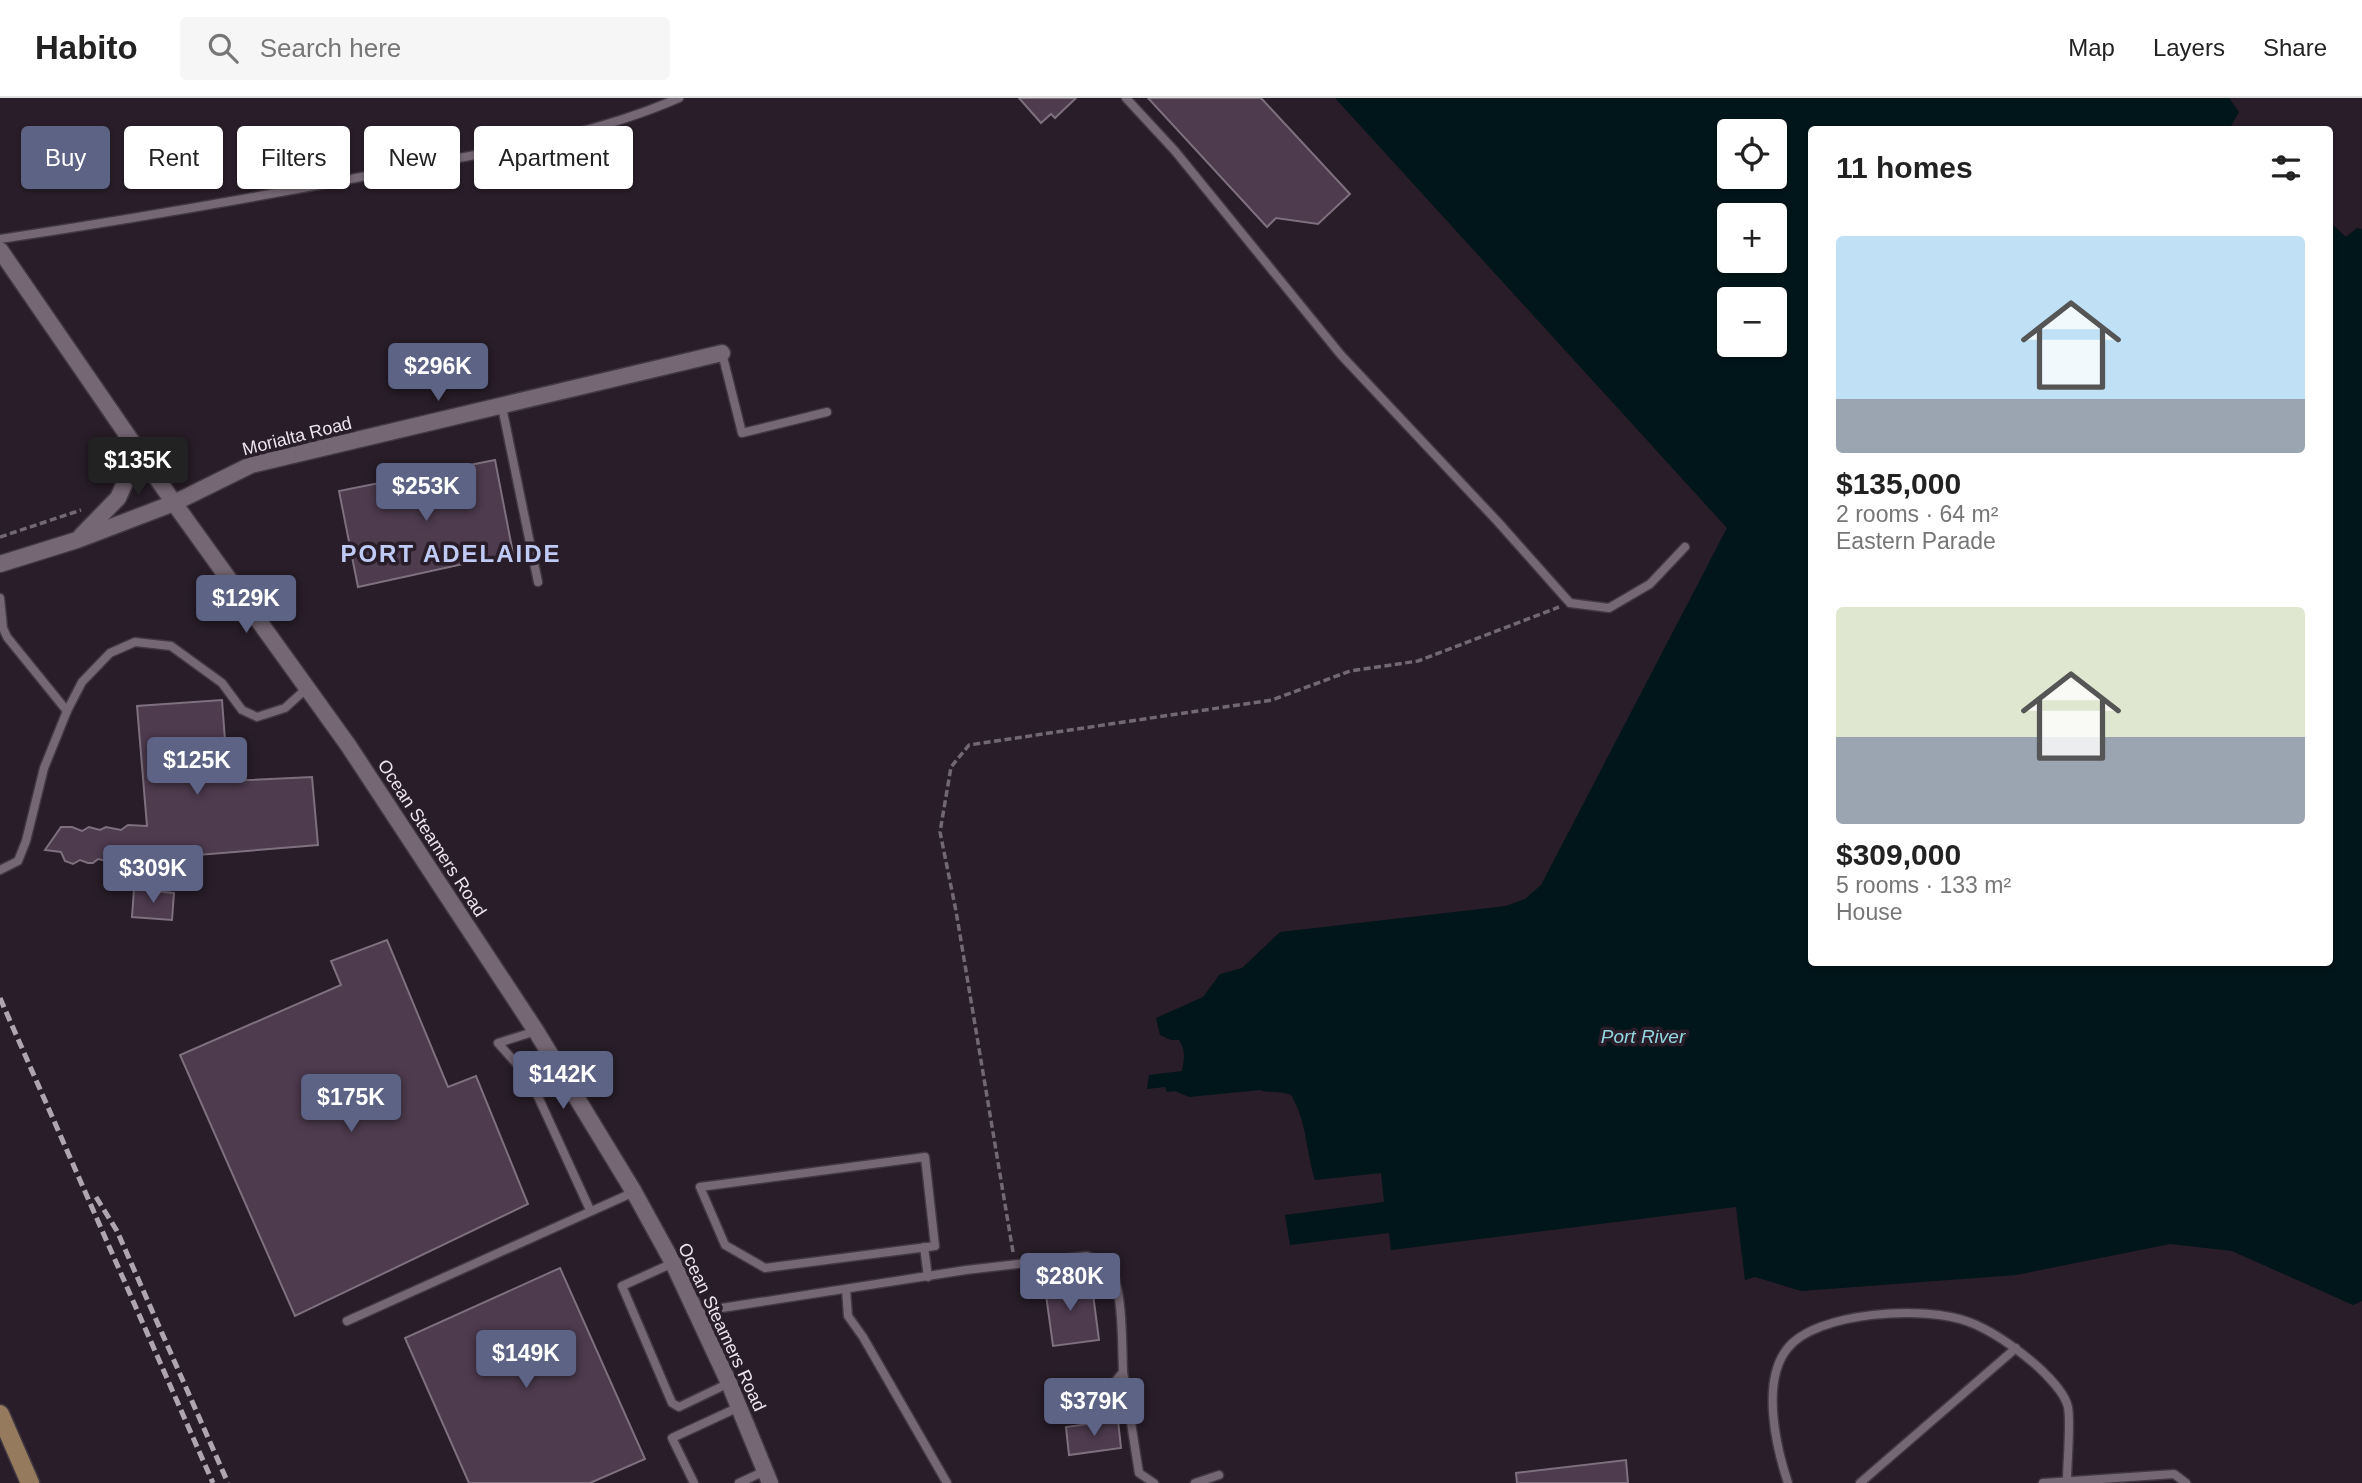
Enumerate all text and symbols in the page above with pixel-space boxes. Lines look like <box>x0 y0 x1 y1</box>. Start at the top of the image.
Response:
search box <box>180 17 670 80</box>
text: Habito <box>35 29 138 66</box>
icon: search <box>204 29 242 67</box>
text: Search here <box>260 33 401 63</box>
text: Map <box>2068 34 2115 61</box>
text: Layers <box>2153 34 2225 61</box>
text: Share <box>2263 34 2327 61</box>
map controls <box>1717 119 1787 357</box>
button: locate <box>1717 119 1787 189</box>
chip: Buy <box>21 126 110 189</box>
chip: Rent <box>124 126 223 189</box>
chip: Filters <box>237 126 350 189</box>
chip: New <box>364 126 460 189</box>
chip: Apartment <box>474 126 633 189</box>
icon: filters <box>2267 149 2305 187</box>
text: 11 homes <box>1836 151 1973 184</box>
button: + <box>1717 203 1787 273</box>
icon: home <box>2008 282 2134 408</box>
button: − <box>1717 287 1787 357</box>
pin: $296K <box>389 344 487 403</box>
text: $296K <box>404 353 472 379</box>
street label: Morialta Road <box>240 413 354 459</box>
pin: $135K <box>89 438 187 497</box>
text: $135K <box>104 447 172 473</box>
pin: $253K <box>377 464 475 523</box>
text: $135,000 <box>1836 467 1961 500</box>
text: $253K <box>392 473 460 499</box>
text: 2 rooms · 64 m² <box>1836 501 1998 527</box>
text: Eastern Parade <box>1836 528 1996 554</box>
district label: PORT ADELAIDE <box>340 540 562 567</box>
pin: $129K <box>197 575 295 635</box>
text: $129K <box>212 585 280 611</box>
icon: home <box>2008 653 2134 779</box>
pin: $125K <box>148 738 246 797</box>
text: $125K <box>163 747 231 773</box>
street label: Ocean Steamers Road <box>374 756 490 920</box>
text: $309,000 <box>1836 838 1961 871</box>
pin: $309K <box>104 846 202 905</box>
text: $309K <box>119 855 187 881</box>
text: 5 rooms · 133 m² <box>1836 872 2011 898</box>
text: House <box>1836 899 1902 925</box>
water label: Port River <box>1601 1026 1686 1047</box>
pin: $142K <box>514 1052 612 1111</box>
text: $142K <box>529 1061 597 1087</box>
pin: $175K <box>302 1074 400 1134</box>
text: $175K <box>317 1084 385 1110</box>
street label: Ocean Steamers Road <box>674 1240 770 1414</box>
pin: $280K <box>1021 1254 1119 1313</box>
text: $280K <box>1036 1263 1104 1289</box>
pin: $149K <box>477 1330 575 1390</box>
text: $149K <box>492 1340 560 1366</box>
pin: $379K <box>1045 1378 1143 1438</box>
text: $379K <box>1060 1388 1128 1414</box>

